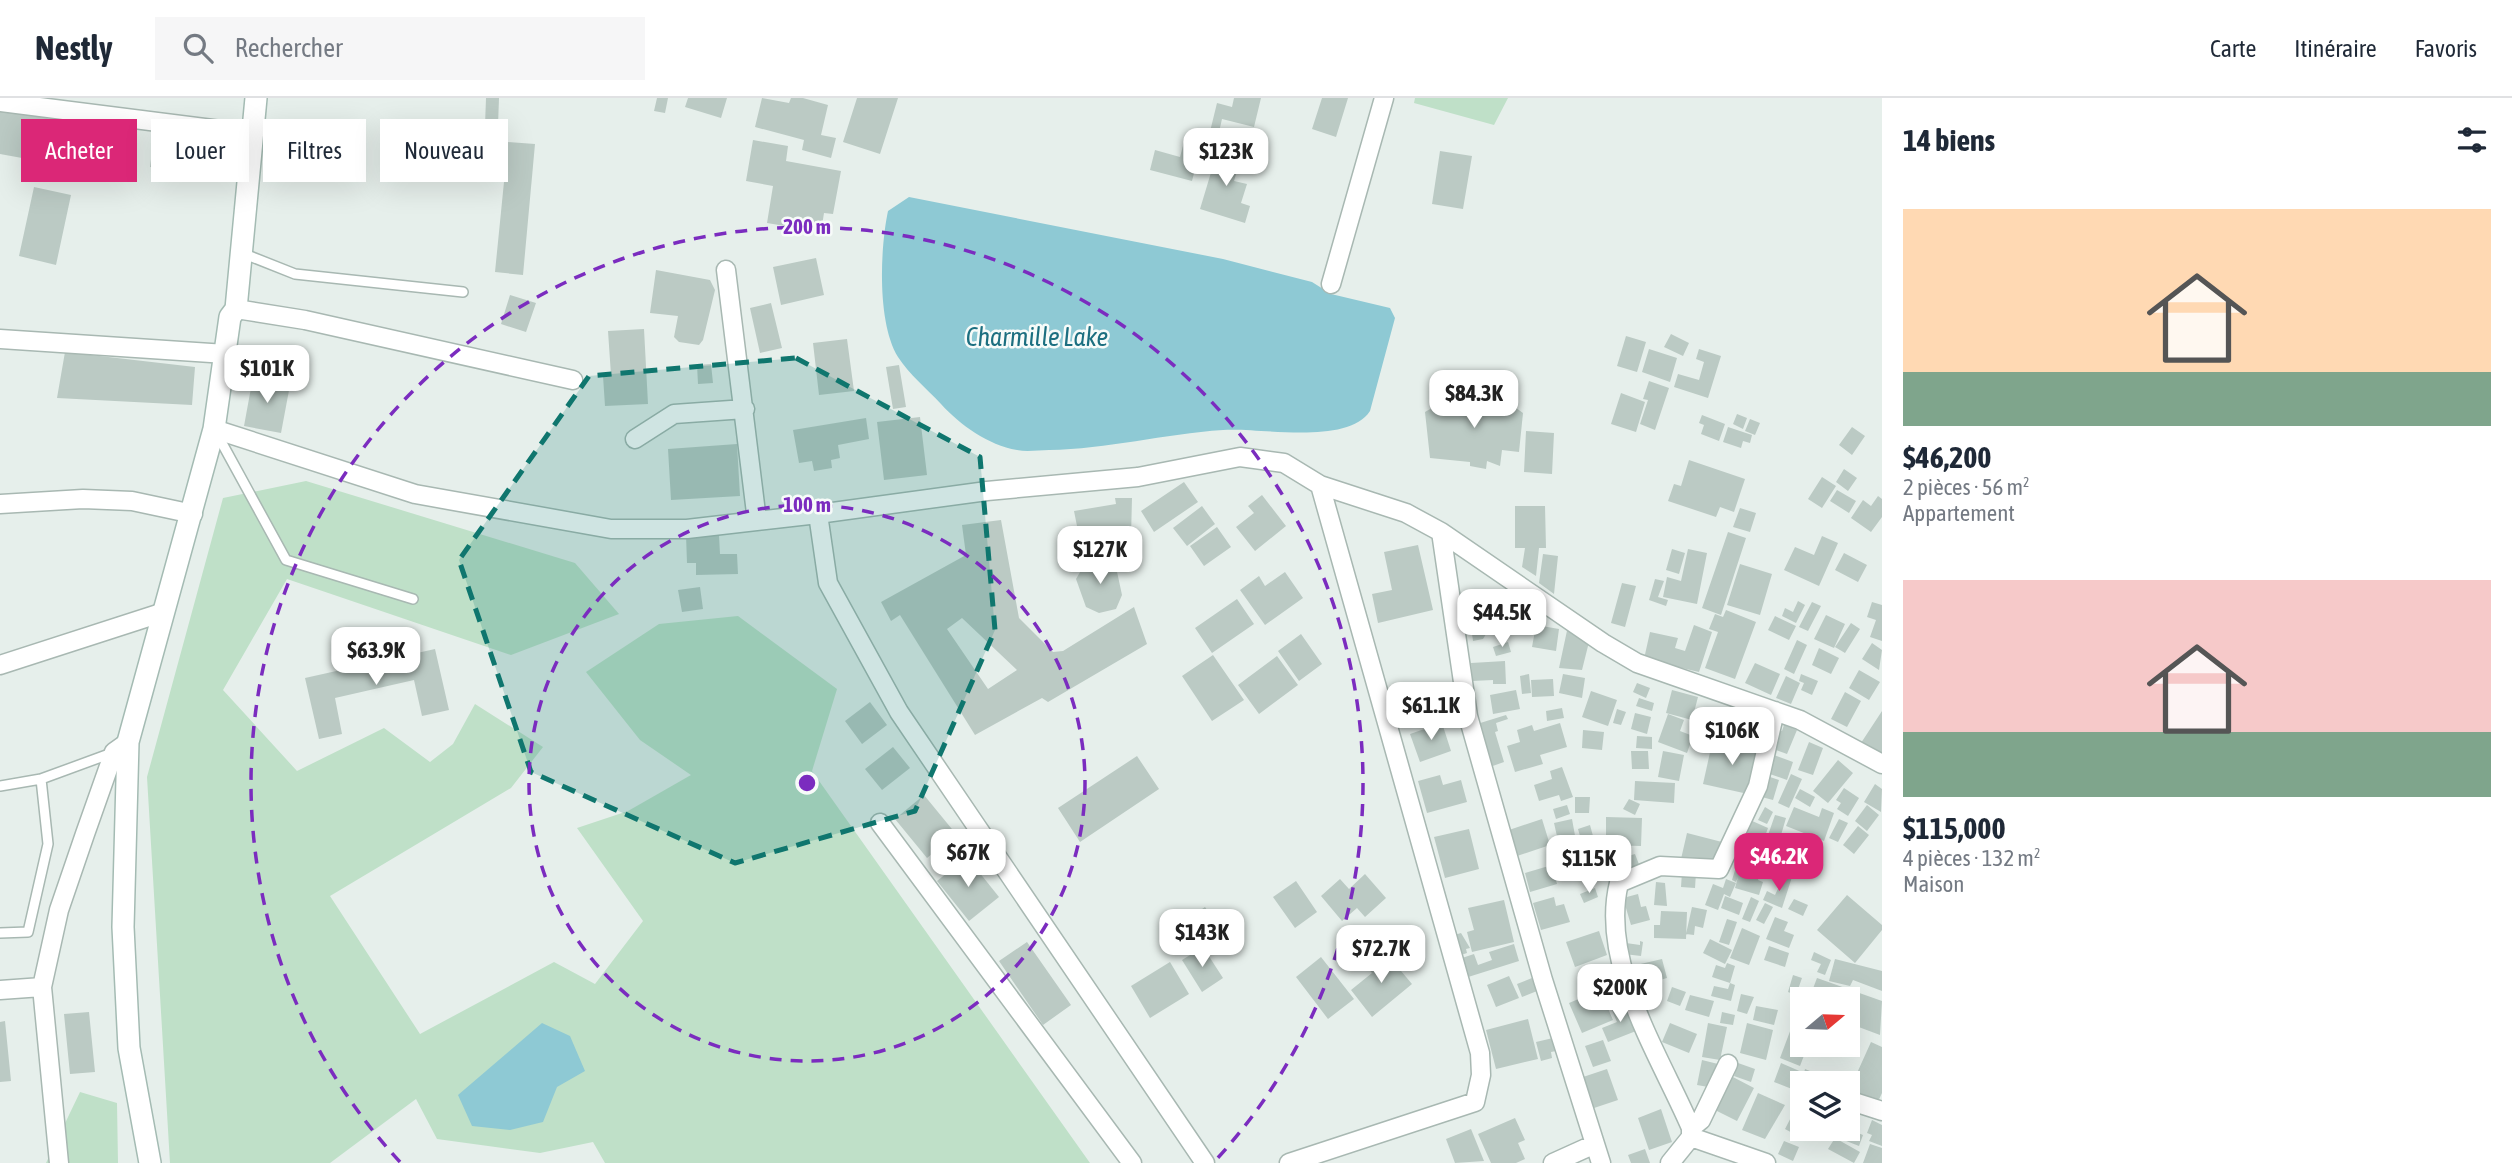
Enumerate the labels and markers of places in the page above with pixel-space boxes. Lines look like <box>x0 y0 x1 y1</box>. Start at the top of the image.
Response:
pin: $123K <box>1177 129 1275 188</box>
pin: $101K <box>218 345 316 405</box>
pin: $84.3K <box>1417 370 1531 430</box>
pin: $127K <box>1051 526 1149 586</box>
pin: $44.5K <box>1445 589 1559 649</box>
pin: $63.9K <box>319 628 433 687</box>
pin: $61.1K <box>1374 682 1488 742</box>
pin: $106K <box>1683 708 1781 767</box>
centre of rings <box>795 771 819 795</box>
pin: $67K <box>927 830 1009 889</box>
pin: $46.2K <box>1722 834 1836 893</box>
pin: $115K <box>1540 836 1638 895</box>
pin: $143K <box>1153 910 1251 969</box>
pin: $72.7K <box>1324 926 1438 985</box>
pin: $200K <box>1571 964 1669 1024</box>

